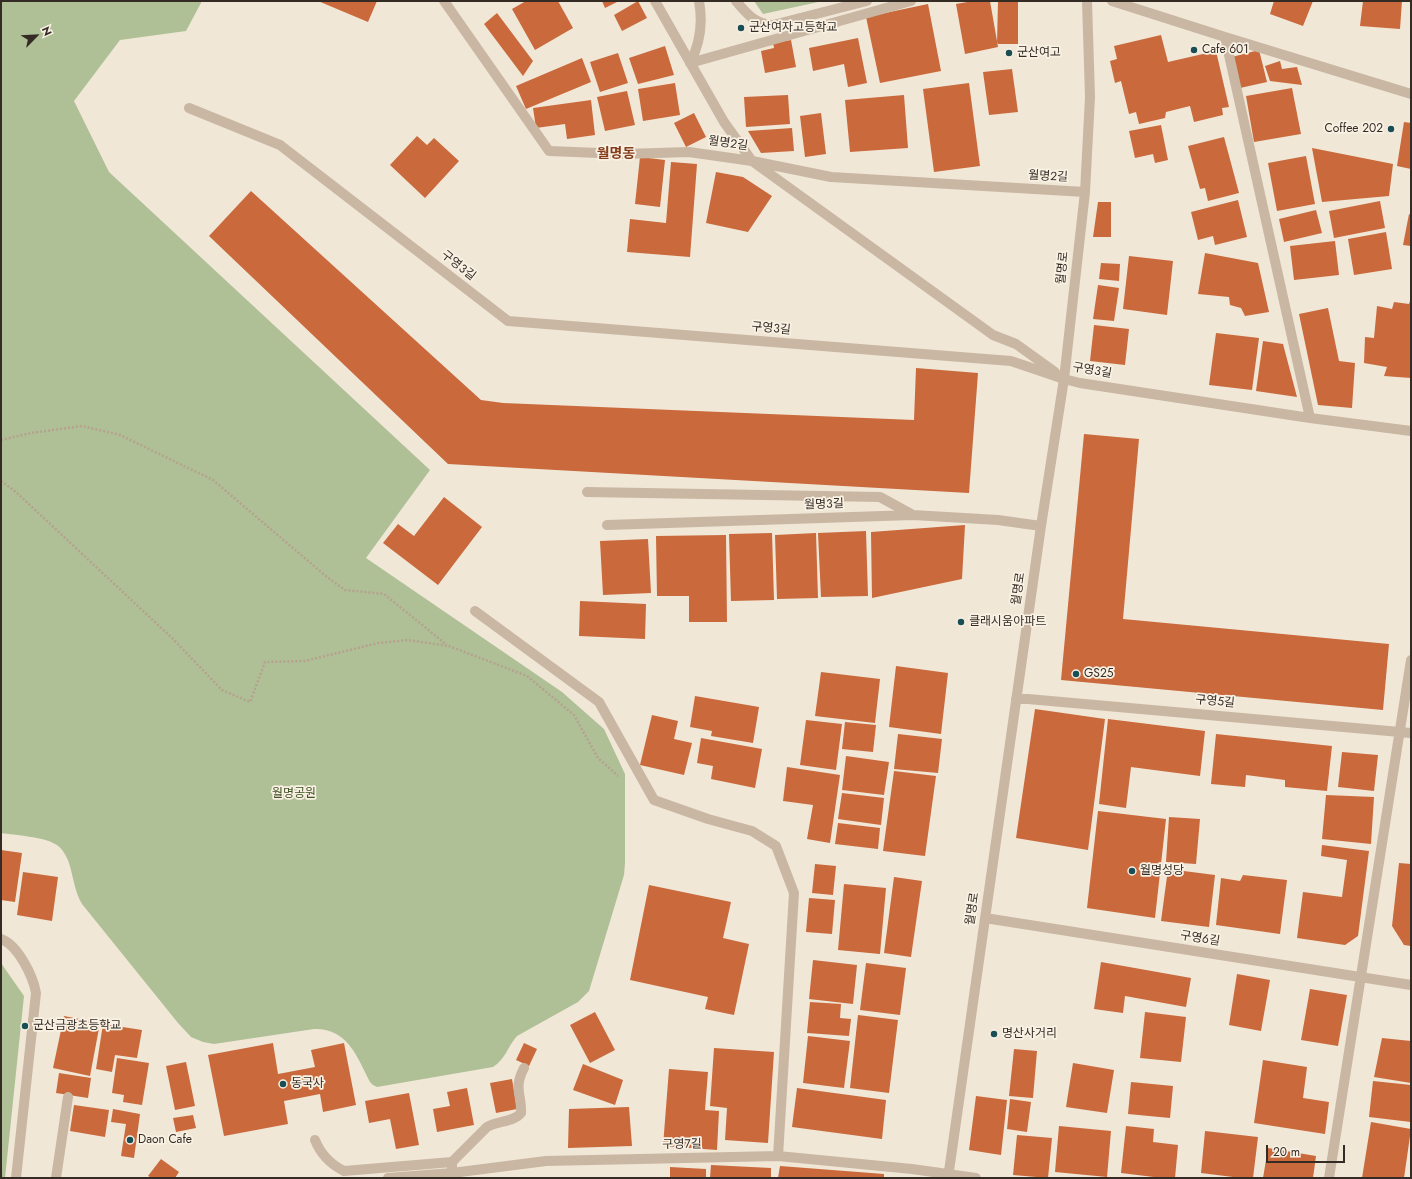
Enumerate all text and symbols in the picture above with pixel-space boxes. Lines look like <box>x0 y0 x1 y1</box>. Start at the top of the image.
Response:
north arrow <box>16 16 56 56</box>
place label: 군산여자고등학교 <box>749 21 837 35</box>
marker: 군산여자고등학교 <box>736 23 746 33</box>
text: N <box>38 24 56 38</box>
place label: Cafe 601 <box>1202 43 1249 57</box>
marker: Cafe 601 <box>1189 45 1199 55</box>
place label: 군산여고 <box>1017 46 1061 60</box>
marker: 군산여고 <box>1004 48 1014 58</box>
place label: Coffee 202 <box>1325 122 1383 136</box>
marker: Coffee 202 <box>1386 124 1396 134</box>
street label: 월명2길 <box>707 134 749 154</box>
district label: 월명동 <box>597 147 635 163</box>
street label: 월명2길 <box>1028 169 1068 185</box>
street label: 구영3길 <box>438 248 478 284</box>
street label: 월명로 <box>1054 251 1072 285</box>
street label: 구영3길 <box>751 320 791 338</box>
street label: 구영3길 <box>1071 360 1113 382</box>
street label: 월명3길 <box>804 497 844 513</box>
street label: 월명로 <box>1010 572 1028 606</box>
place label: 클래시움아파트 <box>969 615 1046 629</box>
marker: 클래시움아파트 <box>956 617 966 627</box>
place label: GS25 <box>1084 667 1113 681</box>
marker: GS25 <box>1071 669 1081 679</box>
street label: 구영5길 <box>1195 693 1235 711</box>
park label: 월명공원 <box>272 787 316 801</box>
place label: 월명성당 <box>1140 864 1184 878</box>
marker: 월명성당 <box>1127 866 1137 876</box>
street label: 월명로 <box>964 892 982 926</box>
street label: 구영6길 <box>1179 929 1221 949</box>
place label: 군산금광초등학교 <box>33 1019 121 1033</box>
marker: 군산금광초등학교 <box>20 1021 30 1031</box>
place label: 명산사거리 <box>1002 1027 1057 1041</box>
marker: 명산사거리 <box>989 1029 999 1039</box>
place label: 동국사 <box>291 1077 324 1091</box>
marker: 동국사 <box>278 1079 288 1089</box>
place label: Daon Cafe <box>138 1133 192 1147</box>
marker: Daon Cafe <box>125 1135 135 1145</box>
street label: 구영7길 <box>662 1137 702 1153</box>
scale bar <box>1268 1137 1347 1163</box>
text: 20 m <box>1273 1143 1300 1161</box>

